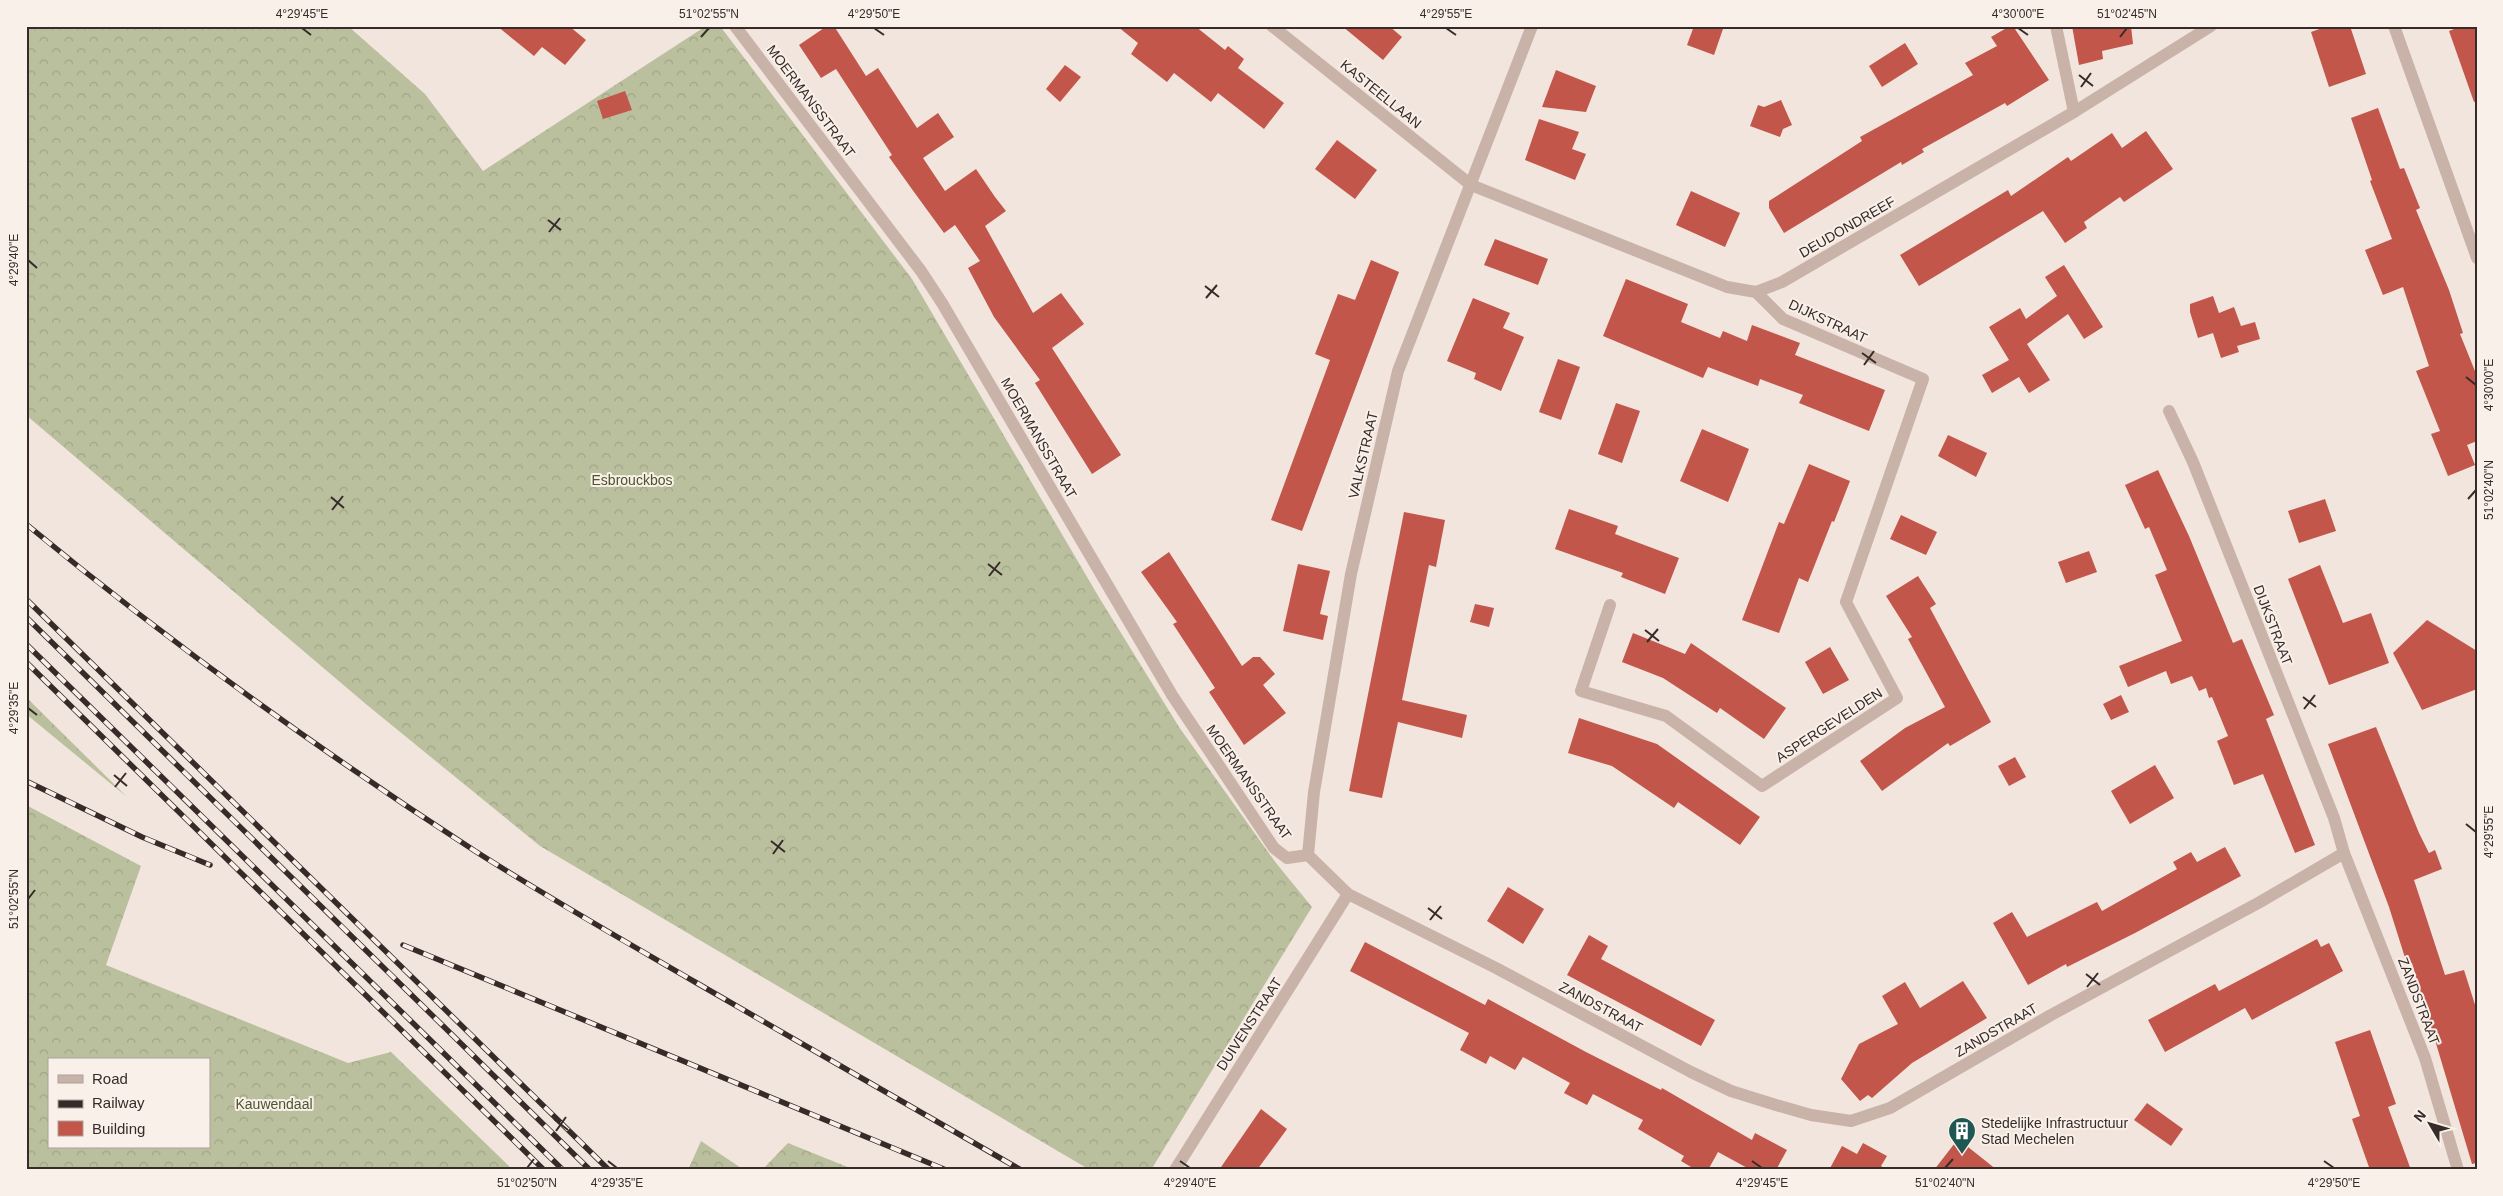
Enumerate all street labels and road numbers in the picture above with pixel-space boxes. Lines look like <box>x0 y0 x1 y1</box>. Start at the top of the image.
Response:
street label: MOERMANSSTRAAT <box>763 42 859 161</box>
street label: KASTEELLAAN <box>1337 56 1425 132</box>
street label: DEUDONDREEF <box>1796 193 1898 261</box>
street label: DIJKSTRAAT <box>1786 296 1870 346</box>
street label: MOERMANSSTRAAT <box>998 375 1080 502</box>
street label: VALKSTRAAT <box>1345 409 1381 500</box>
street label: DIJKSTRAAT <box>2250 583 2296 668</box>
street label: ASPERGEVELDEN <box>1773 685 1885 765</box>
street label: MOERMANSSTRAAT <box>1203 721 1295 843</box>
street label: ZANDSTRAAT <box>2395 955 2443 1047</box>
street label: DUIVENSTRAAT <box>1213 974 1285 1073</box>
street label: ZANDSTRAAT <box>1556 978 1646 1036</box>
street label: ZANDSTRAAT <box>1952 1000 2040 1060</box>

